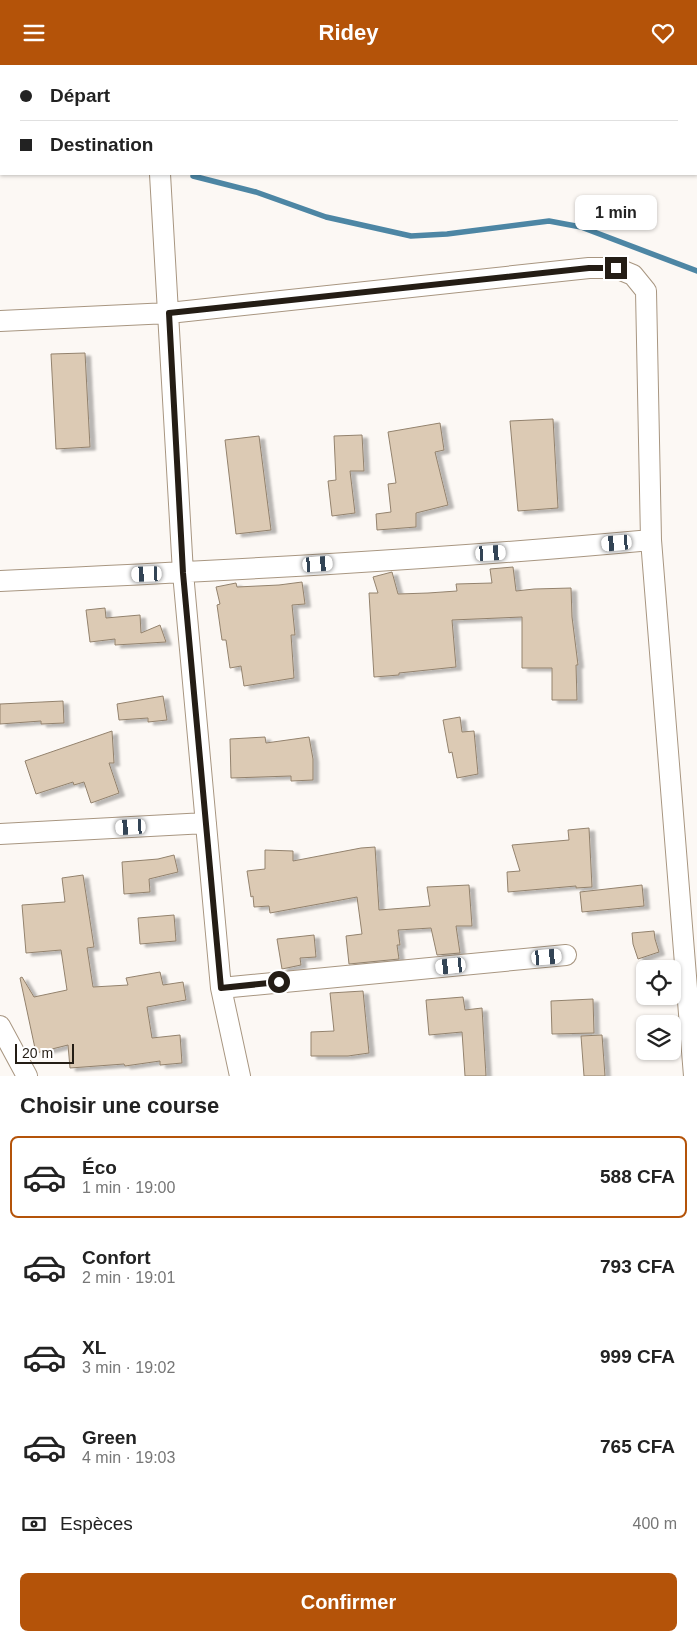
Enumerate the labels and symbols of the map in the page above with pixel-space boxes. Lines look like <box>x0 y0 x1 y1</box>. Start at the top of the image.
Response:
callout: 1 min <box>575 195 657 231</box>
route end <box>605 257 627 279</box>
car <box>601 534 632 552</box>
car <box>475 545 506 561</box>
car <box>302 555 333 573</box>
car <box>131 566 162 582</box>
car <box>115 819 146 835</box>
car <box>531 948 562 966</box>
car <box>435 957 466 975</box>
route start <box>268 971 290 993</box>
scale bar <box>15 1041 74 1064</box>

